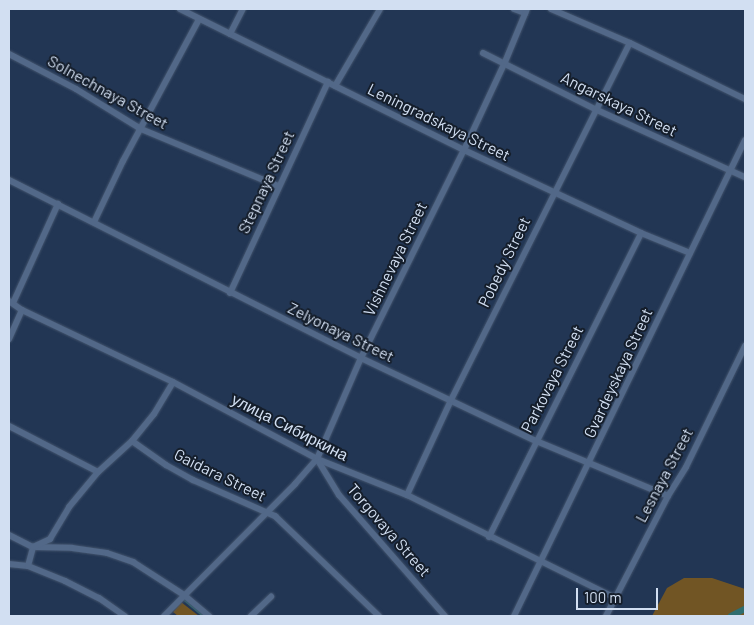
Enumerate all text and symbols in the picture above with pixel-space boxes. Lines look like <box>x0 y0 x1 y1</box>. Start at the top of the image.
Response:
street label: Solnechnaya Street <box>44 51 172 133</box>
street label: Angarskaya Street <box>558 68 680 140</box>
street label: Leningradskaya Street <box>365 79 513 165</box>
street label: Stepnaya Street <box>234 128 298 236</box>
street label: Vishnevaya Street <box>359 199 431 319</box>
street label: Pobedy Street <box>474 214 534 310</box>
street label: Zelyonaya Street <box>285 298 397 366</box>
street label: Gvardeyskaya Street <box>580 305 656 441</box>
street label: Parkovaya Street <box>517 322 587 436</box>
street label: улица Сибиркина <box>228 389 352 465</box>
street label: Lesnaya Street <box>631 425 697 525</box>
street label: Gaidara Street <box>171 445 269 505</box>
street label: Torgovaya Street <box>343 480 435 580</box>
scale bar <box>579 578 662 610</box>
text: 100 m <box>584 588 622 606</box>

